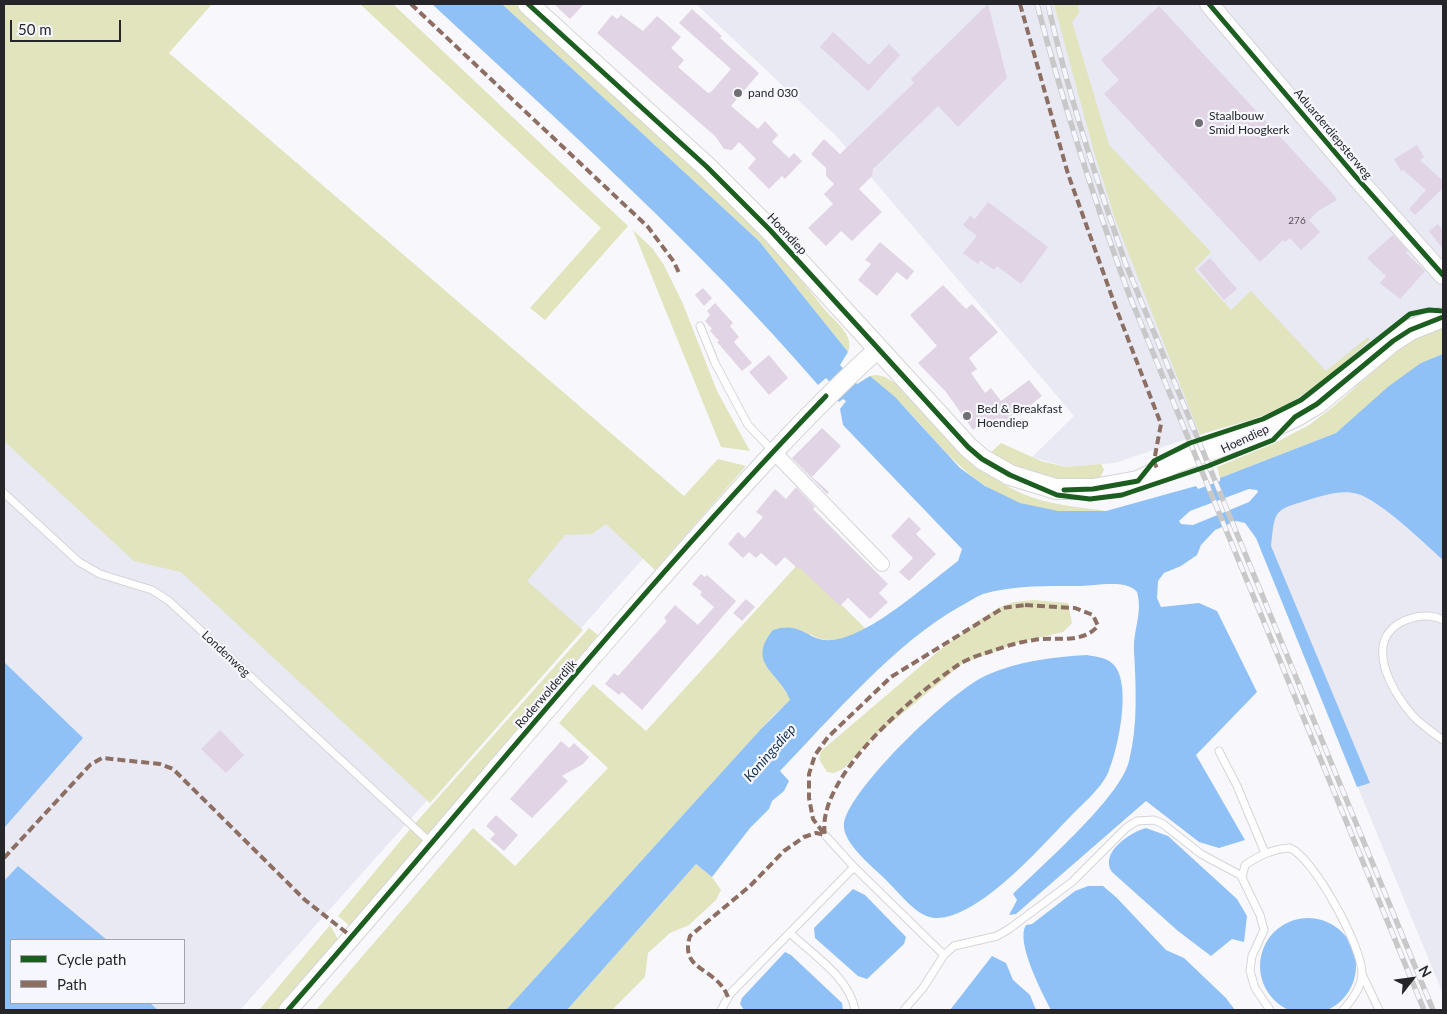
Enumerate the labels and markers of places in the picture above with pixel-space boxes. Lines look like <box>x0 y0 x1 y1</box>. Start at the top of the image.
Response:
place label: pand 030 <box>748 86 798 100</box>
marker: pand 030 <box>732 87 744 99</box>
place label: Staalbouw Smid Hoogkerk <box>1209 109 1289 137</box>
marker: Staalbouw Smid Hoogkerk <box>1193 117 1205 129</box>
place label: Bed & Breakfast Hoendiep <box>977 402 1062 430</box>
marker: Bed & Breakfast Hoendiep <box>961 410 973 422</box>

